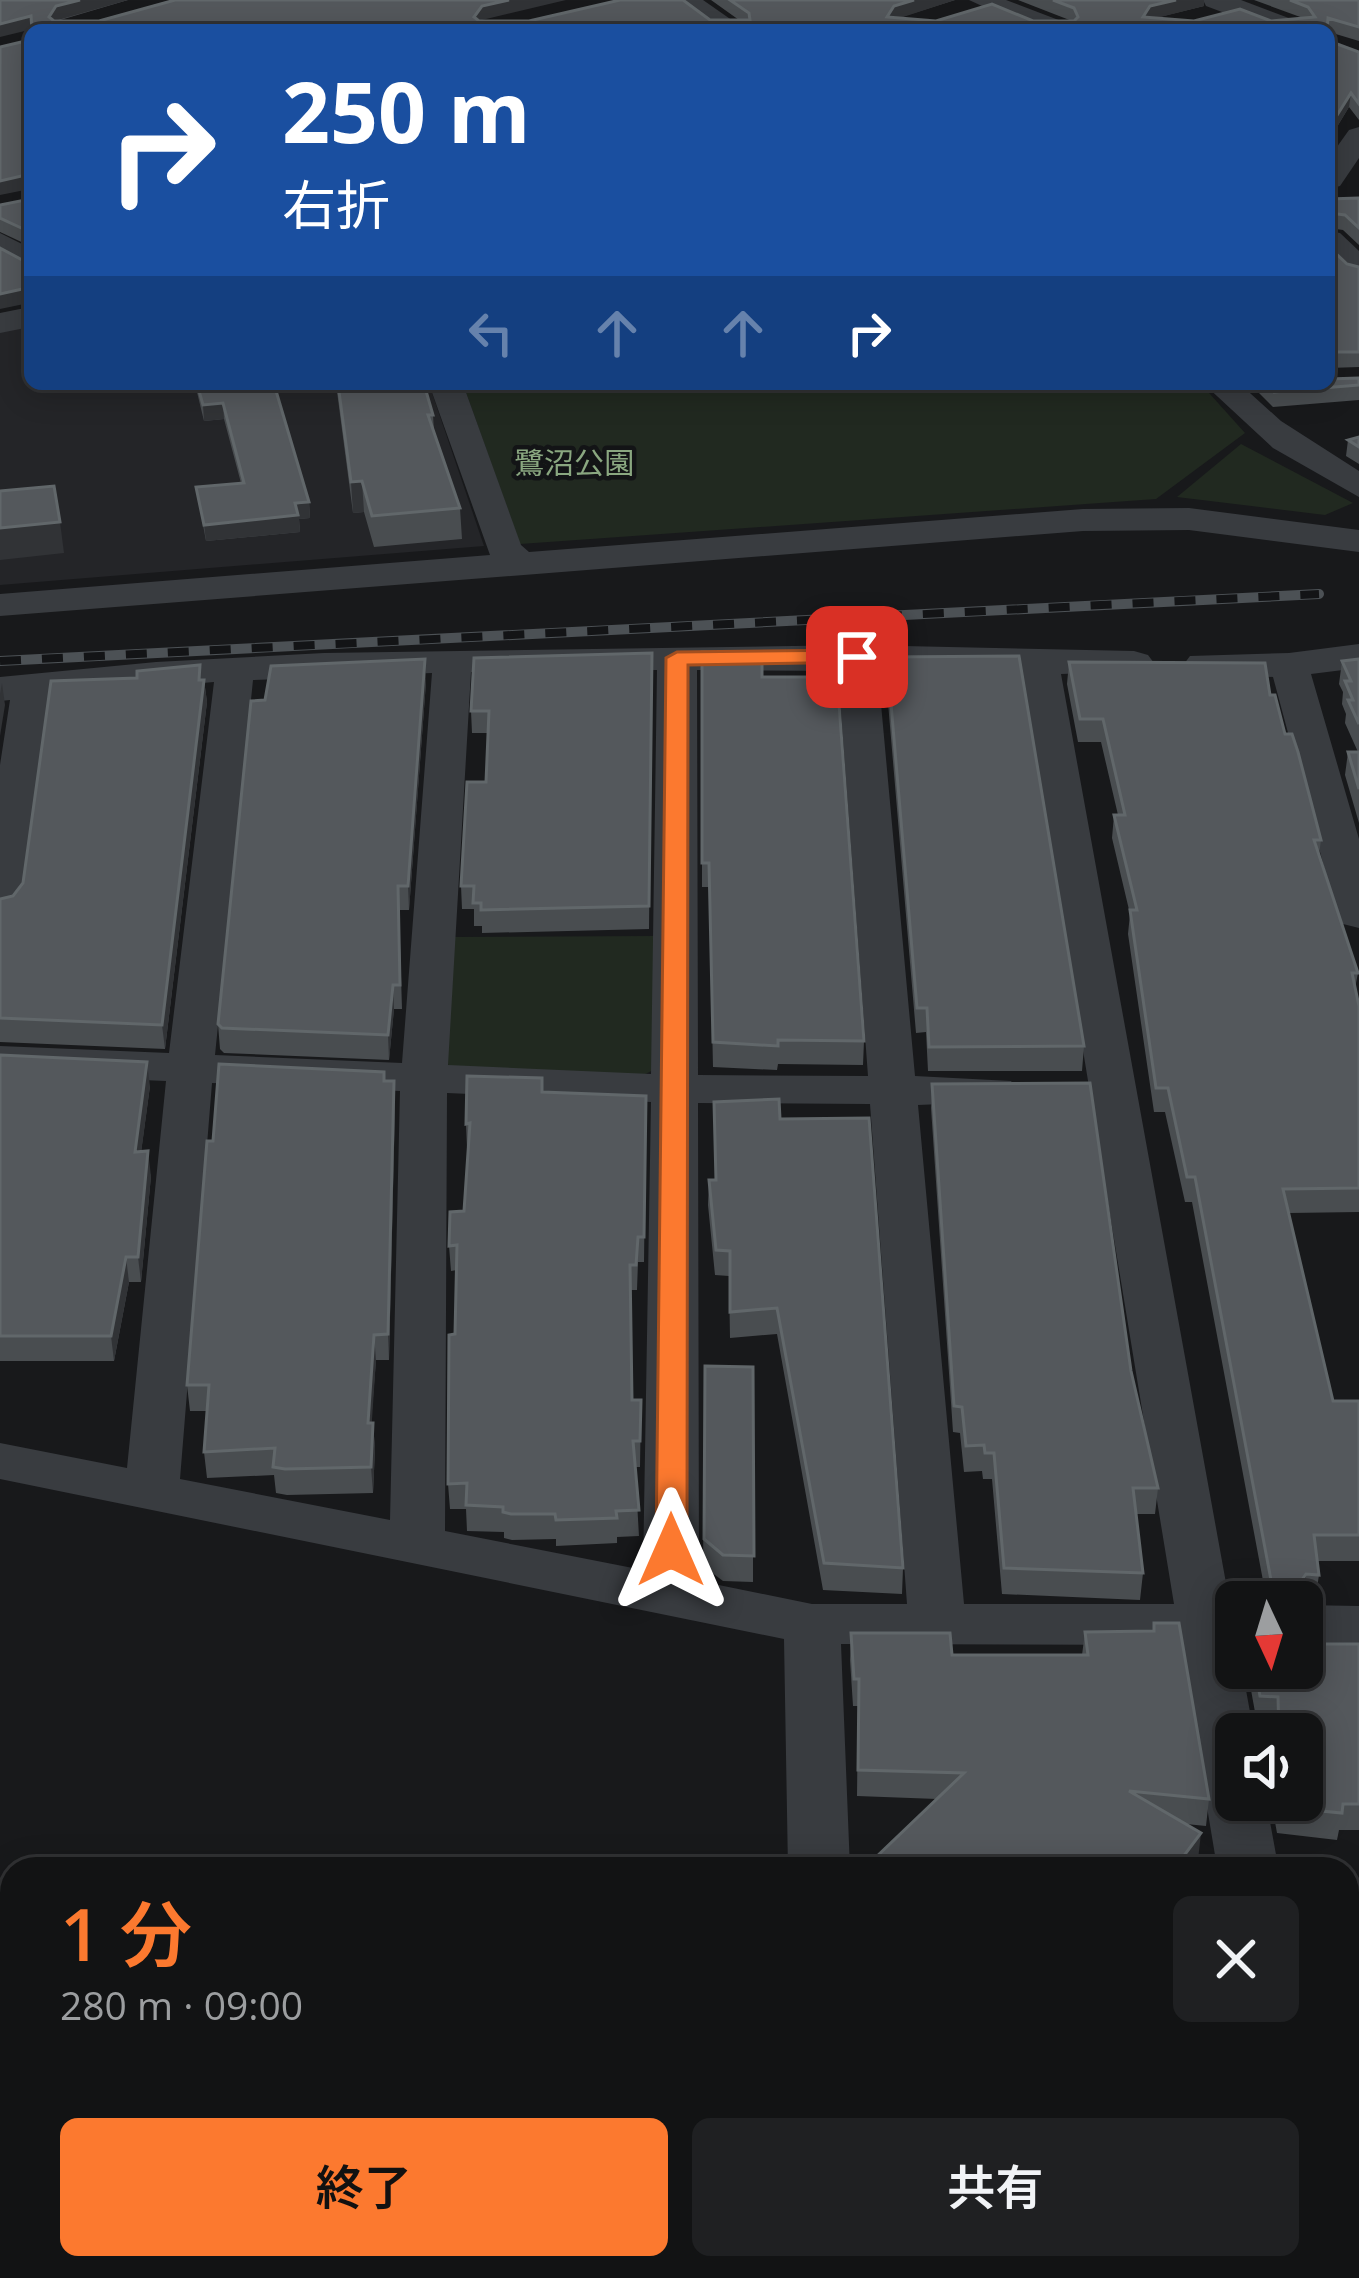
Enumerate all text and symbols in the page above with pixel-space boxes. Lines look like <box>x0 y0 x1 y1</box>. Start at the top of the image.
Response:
text: 250 m <box>282 53 530 168</box>
icon: right <box>84 72 240 228</box>
text: 右折 <box>282 167 390 241</box>
icon: left <box>458 300 524 366</box>
icon: ahead <box>584 300 650 366</box>
icon: ahead <box>710 300 776 366</box>
icon: right <box>836 300 902 366</box>
park label: 鷺沼公園 <box>514 442 634 483</box>
pin <box>806 606 908 708</box>
icon: arrive <box>824 624 890 690</box>
position arrow <box>608 1487 734 1613</box>
north arrow <box>1215 1581 1323 1689</box>
map controls <box>1215 1581 1323 1821</box>
button: sound <box>1215 1713 1323 1821</box>
text: 1 分 <box>60 1884 192 1982</box>
button: close <box>1173 1896 1299 2022</box>
text: 280 m · 09:00 <box>60 1978 303 2031</box>
button: 終了 <box>60 2118 668 2256</box>
button: 共有 <box>692 2118 1299 2256</box>

